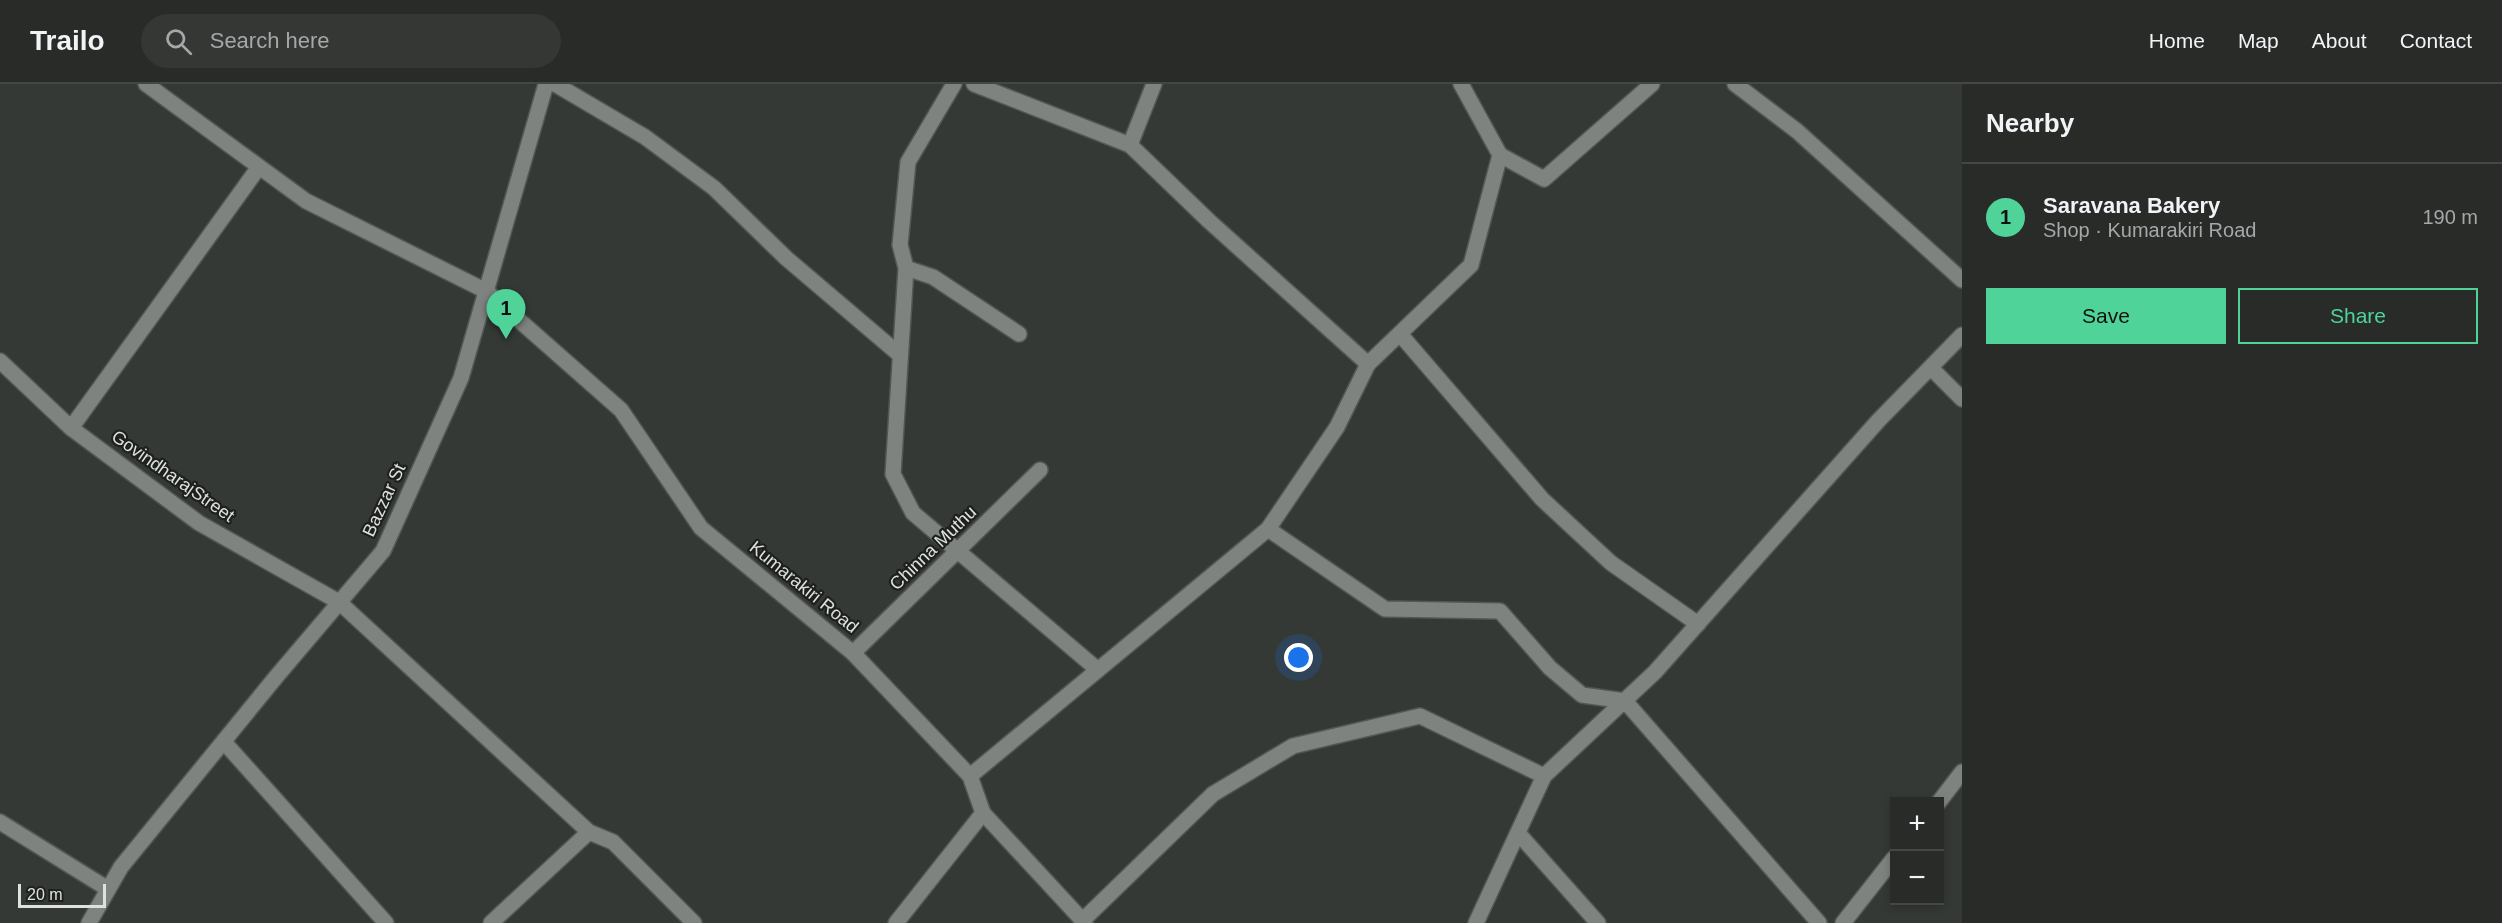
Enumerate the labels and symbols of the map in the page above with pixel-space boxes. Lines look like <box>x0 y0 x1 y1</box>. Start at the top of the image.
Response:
pin: 1 <box>486 290 526 339</box>
street label: GovindharajStreet <box>108 426 238 526</box>
street label: Bazzar St <box>358 460 410 540</box>
street label: Chinna Muthu <box>886 502 980 594</box>
street label: Kumarakiri Road <box>746 537 862 637</box>
your location <box>1284 643 1313 672</box>
scale bar <box>18 881 106 908</box>

